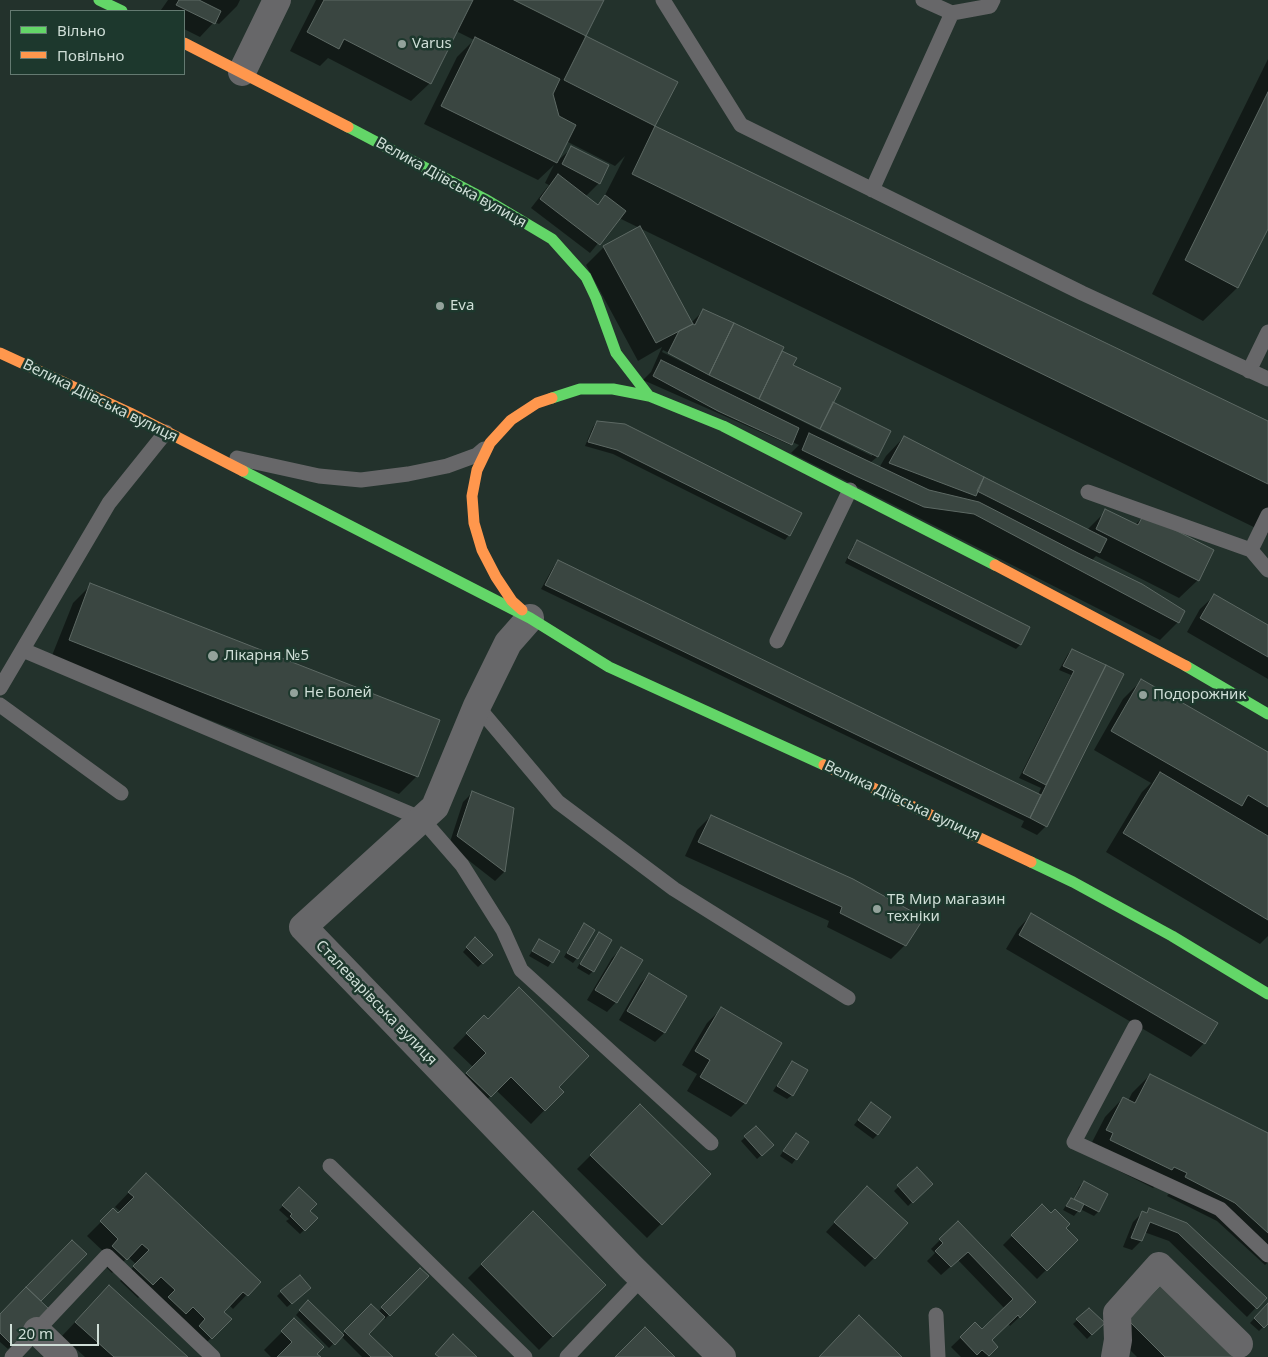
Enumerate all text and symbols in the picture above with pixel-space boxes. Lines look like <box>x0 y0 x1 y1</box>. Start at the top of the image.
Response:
legend <box>10 10 185 75</box>
text: Вільно <box>57 20 106 40</box>
place label: Varus <box>412 35 452 53</box>
marker: Varus <box>396 38 408 50</box>
text: Повільно <box>57 45 124 65</box>
street label: Велика Діївська вулиця <box>372 134 530 232</box>
place label: Eva <box>450 297 474 315</box>
marker: Eva <box>434 300 446 312</box>
street label: Велика Діївська вулиця <box>20 356 180 446</box>
place label: Лікарня №5 <box>224 647 309 665</box>
marker: Лікарня №5 <box>206 649 220 663</box>
place label: Не Болей <box>304 684 372 702</box>
place label: Подорожник <box>1153 686 1246 704</box>
marker: Не Болей <box>288 687 300 699</box>
marker: Подорожник <box>1137 689 1149 701</box>
street label: Велика Діївська вулиця <box>821 757 983 845</box>
place label: ТВ Мир магазин техніки <box>887 891 1006 926</box>
marker: ТВ Мир магазин техніки <box>871 903 883 915</box>
street label: Сталеварівська вулиця <box>312 937 440 1069</box>
scale bar <box>12 1314 101 1346</box>
text: 20 m <box>18 1323 53 1343</box>

